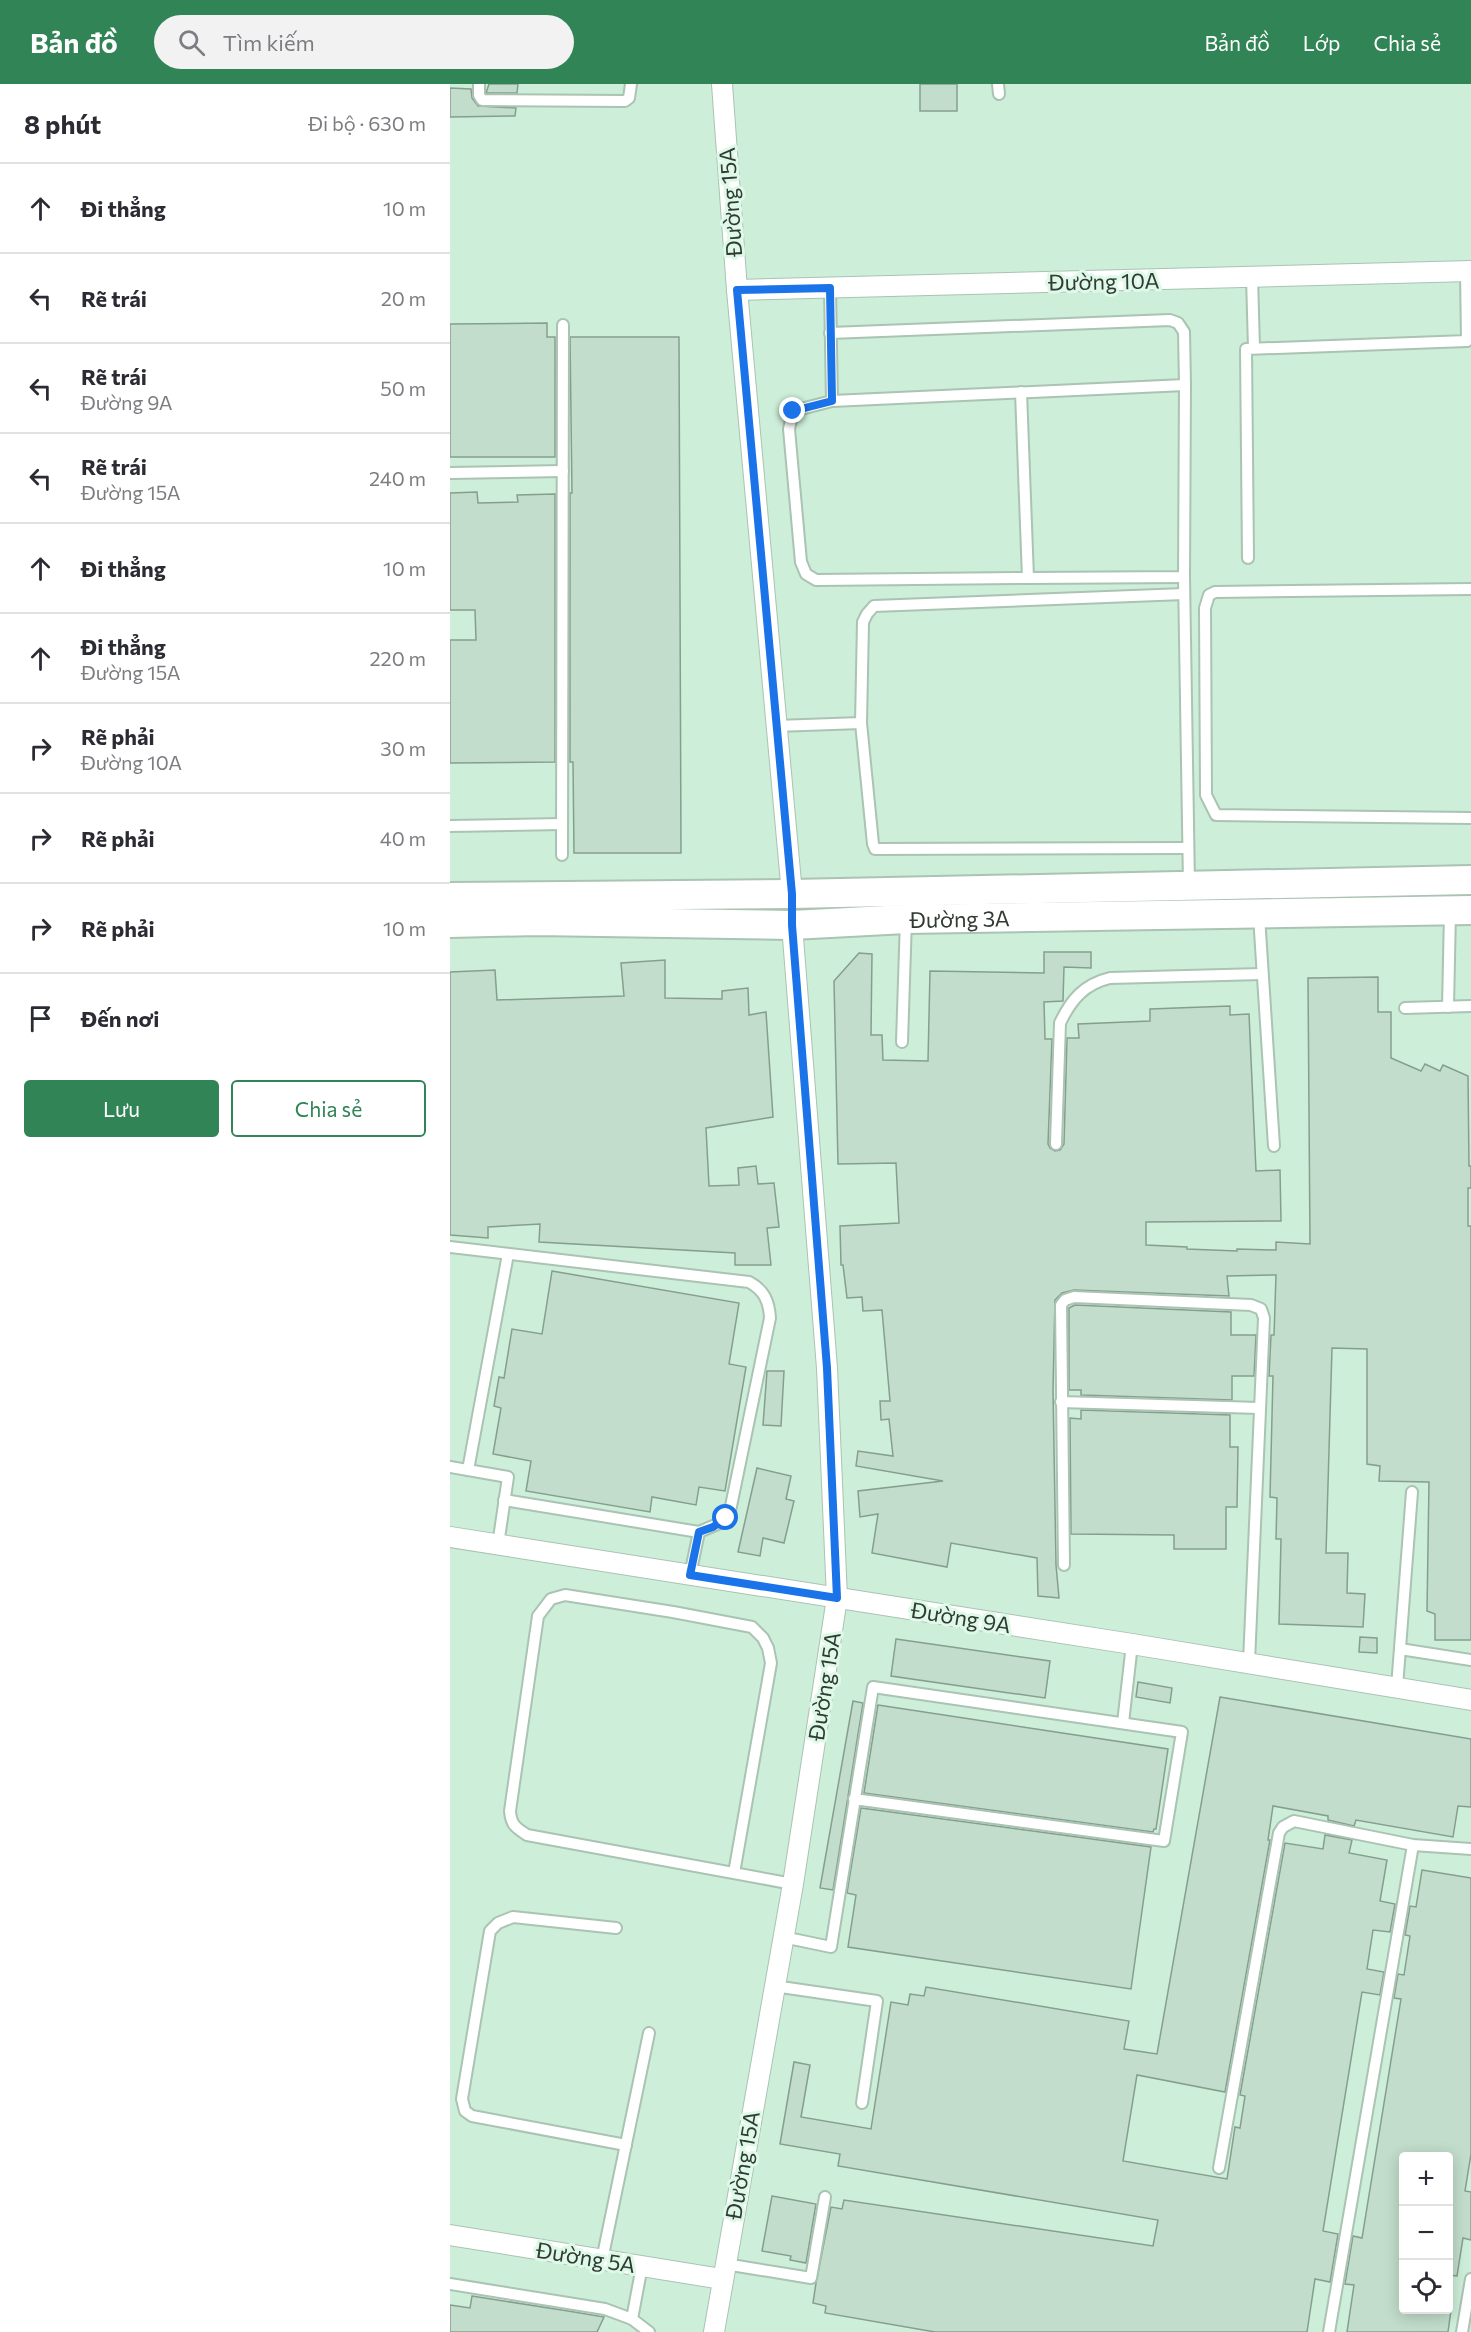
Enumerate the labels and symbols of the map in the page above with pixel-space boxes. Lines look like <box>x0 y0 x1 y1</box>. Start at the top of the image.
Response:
street label: Đường 15A <box>713 146 747 259</box>
street label: Đường 10A <box>1047 267 1160 295</box>
route end <box>779 397 805 423</box>
street label: Đường 3A <box>909 904 1010 932</box>
route start <box>712 1504 738 1530</box>
street label: Đường 9A <box>908 1596 1013 1638</box>
street label: Đường 15A <box>802 1630 846 1743</box>
street label: Đường 15A <box>719 2109 765 2222</box>
street label: Đường 5A <box>533 2236 638 2278</box>

